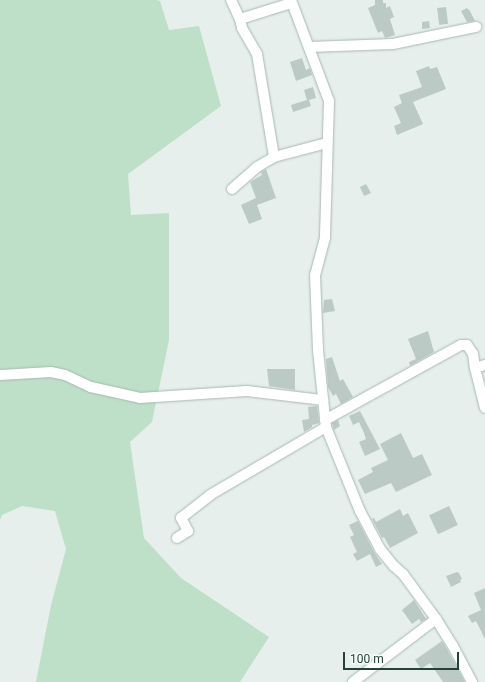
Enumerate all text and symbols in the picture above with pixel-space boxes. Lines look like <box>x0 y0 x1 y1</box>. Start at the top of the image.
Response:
scale bar <box>345 644 461 670</box>
text: 100 m <box>350 652 384 666</box>

